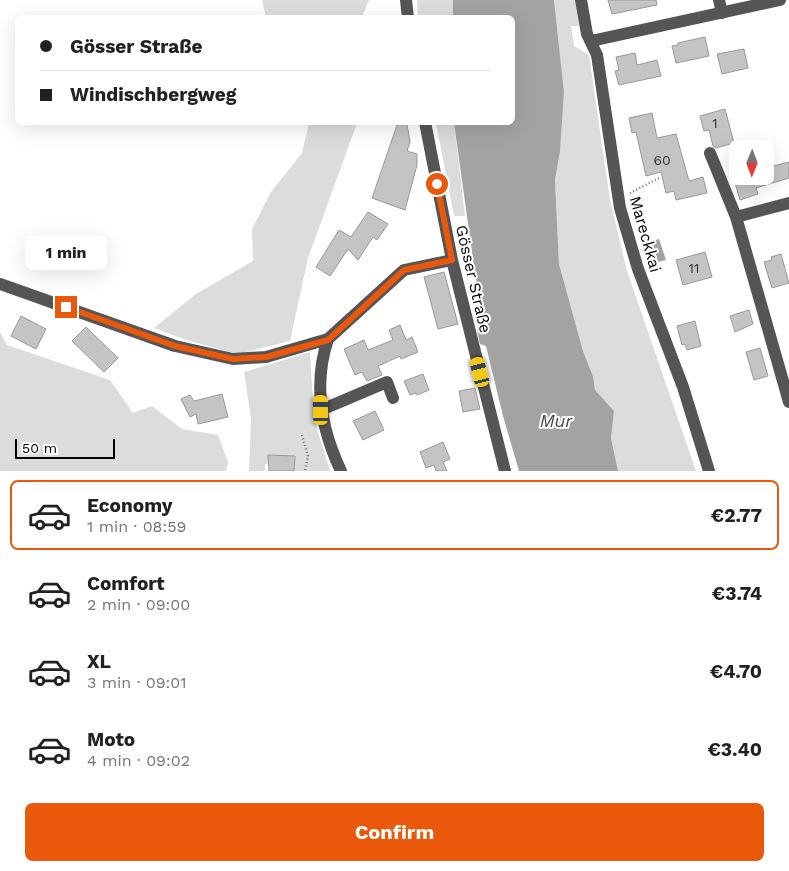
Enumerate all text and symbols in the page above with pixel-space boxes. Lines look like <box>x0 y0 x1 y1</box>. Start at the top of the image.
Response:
text: Gösser Straße <box>70 35 203 58</box>
text: Windischbergweg <box>70 83 236 106</box>
house number: 1 <box>712 115 718 131</box>
north arrow <box>729 140 774 185</box>
map controls <box>729 140 774 185</box>
house number: 60 <box>653 152 671 168</box>
route start <box>426 173 448 195</box>
street label: Mareckkai <box>626 194 665 274</box>
street label: Gösser Straße <box>452 223 495 335</box>
callout: 1 min <box>25 234 107 270</box>
text: 1 min <box>45 243 87 262</box>
house number: 11 <box>689 260 699 276</box>
route end <box>55 296 77 318</box>
car <box>469 356 490 388</box>
car <box>313 395 328 425</box>
water label: Mur <box>540 410 573 431</box>
scale bar <box>15 436 115 459</box>
text: 50 m <box>22 440 57 456</box>
icon: car <box>27 493 72 538</box>
text: Economy <box>87 494 172 517</box>
text: €2.77 <box>711 504 762 527</box>
text: 1 min · 08:59 <box>87 517 186 536</box>
icon: car <box>27 571 72 616</box>
text: Comfort <box>87 572 165 595</box>
text: €3.74 <box>712 582 762 605</box>
text: 2 min · 09:00 <box>87 595 190 614</box>
icon: car <box>27 649 72 694</box>
text: XL <box>87 650 111 673</box>
text: €4.70 <box>710 660 762 683</box>
text: 3 min · 09:01 <box>87 673 186 692</box>
icon: car <box>27 727 72 772</box>
text: Moto <box>87 728 135 751</box>
text: €3.40 <box>707 738 762 761</box>
text: 4 min · 09:02 <box>87 751 190 770</box>
button: Confirm <box>25 803 764 861</box>

